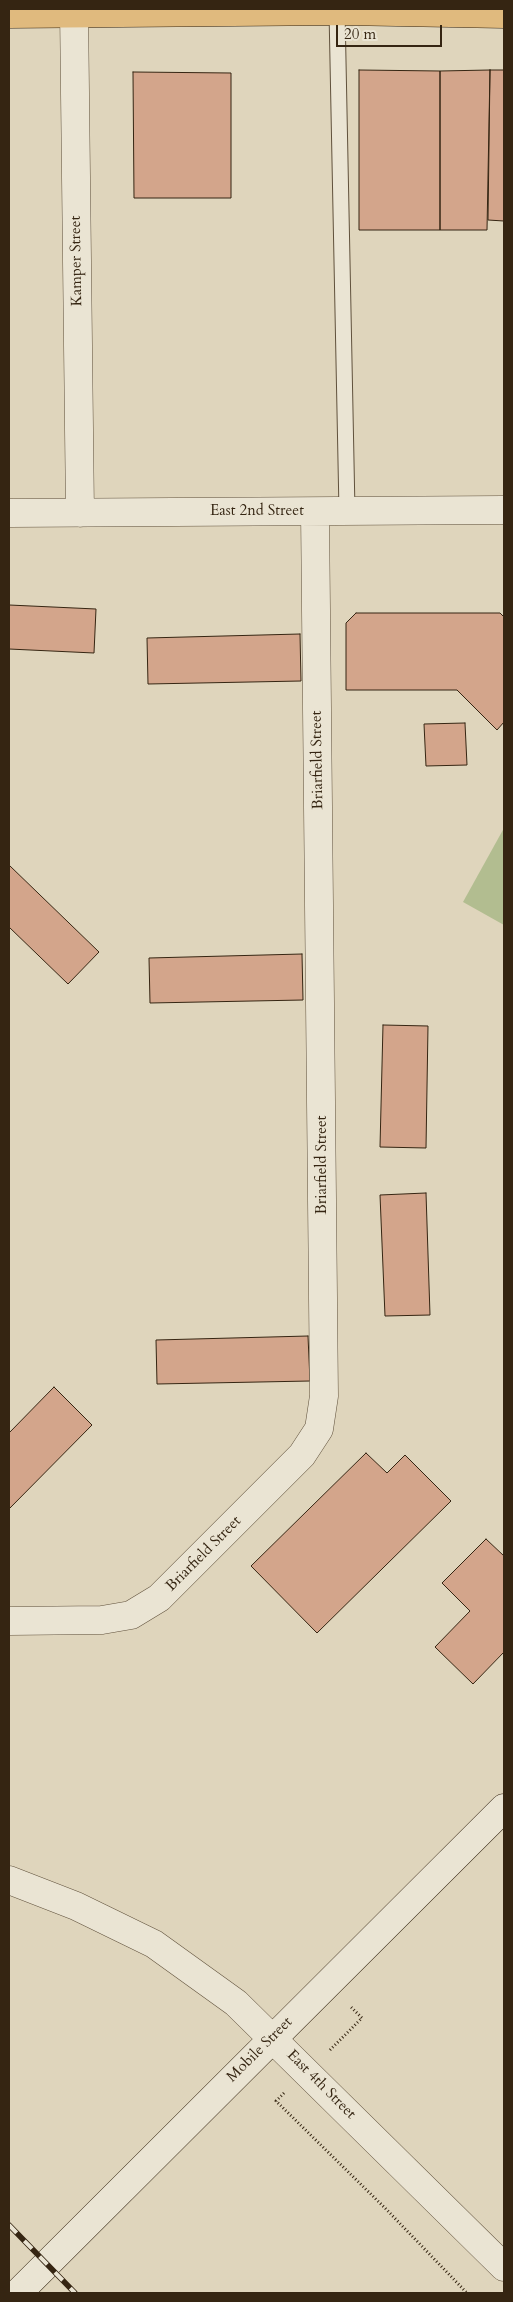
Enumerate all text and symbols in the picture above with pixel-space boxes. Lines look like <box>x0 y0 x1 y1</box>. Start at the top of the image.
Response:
scale bar <box>338 15 444 47</box>
text: 20 m <box>344 24 376 44</box>
street label: Kamper Street <box>67 215 87 307</box>
street label: East 2nd Street <box>210 503 304 521</box>
street label: Briarfield Street <box>308 710 328 810</box>
street label: Briarfield Street <box>314 1115 332 1215</box>
street label: Briarfield Street <box>163 1513 245 1595</box>
street label: Mobile Street <box>223 2013 297 2087</box>
street label: East 4th Street <box>283 2047 359 2123</box>

